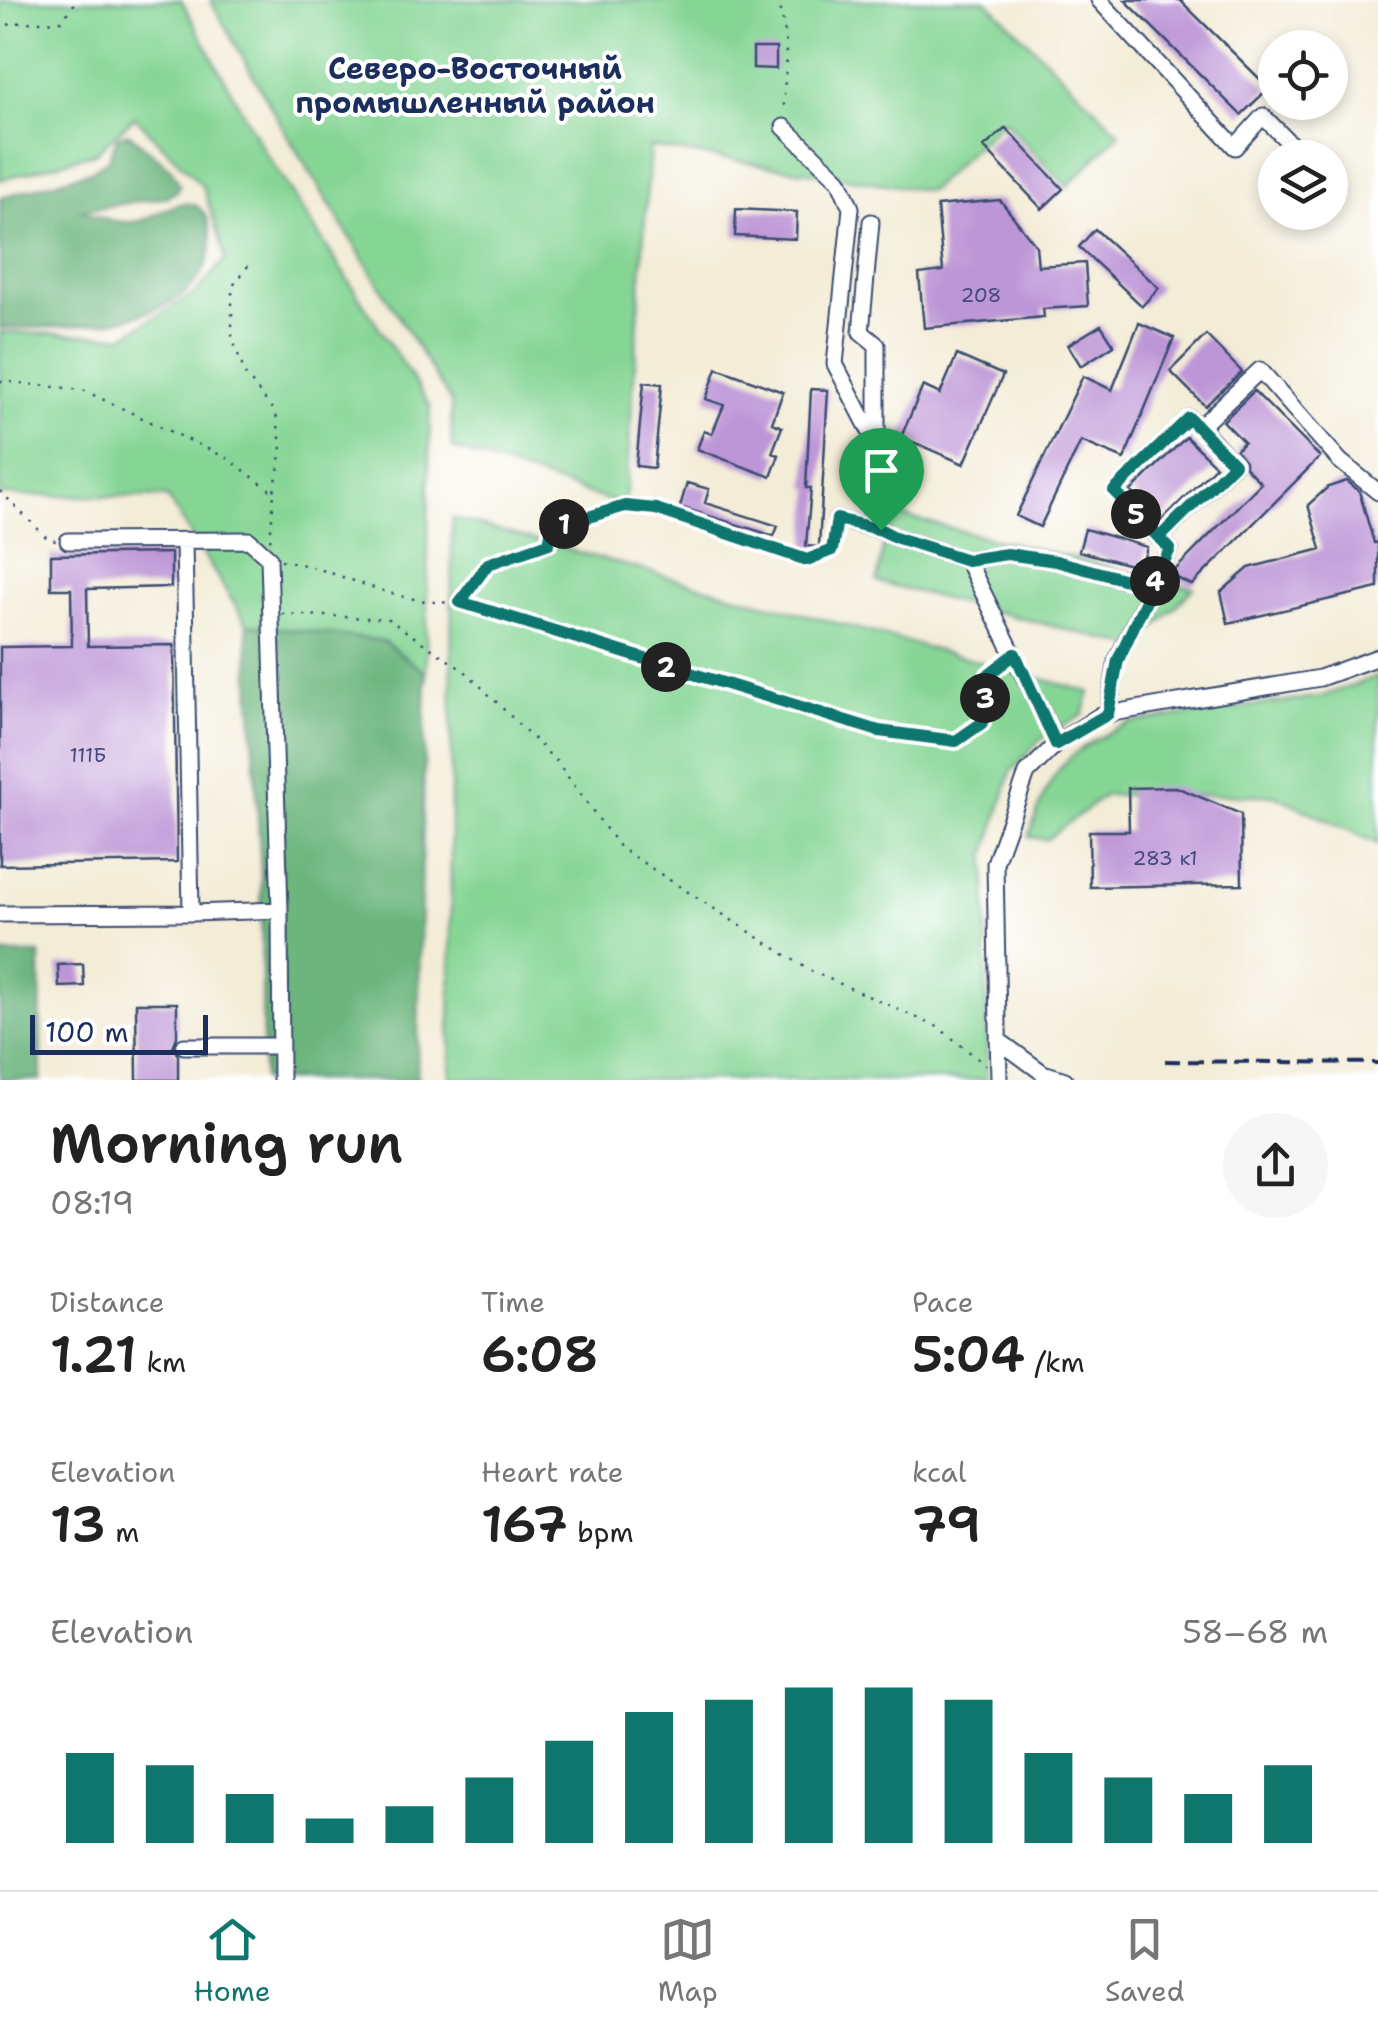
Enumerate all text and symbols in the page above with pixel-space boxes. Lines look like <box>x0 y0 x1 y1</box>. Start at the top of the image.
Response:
map controls <box>1258 30 1348 230</box>
button: locate <box>1258 30 1348 120</box>
district label: Северо-Восточный промышленный район <box>295 48 655 123</box>
button: layers <box>1258 140 1348 230</box>
house number: 208 <box>960 282 1002 308</box>
pin <box>839 428 924 531</box>
icon: arrive <box>854 443 909 498</box>
pin: 5 <box>1111 489 1161 539</box>
text: 5 <box>1127 495 1145 533</box>
pin: 1 <box>539 499 589 549</box>
text: 1 <box>558 505 570 543</box>
pin: 4 <box>1130 556 1180 606</box>
text: 4 <box>1145 562 1165 600</box>
pin: 2 <box>641 642 691 692</box>
text: 2 <box>656 648 676 686</box>
pin: 3 <box>960 673 1010 723</box>
text: 3 <box>975 679 995 717</box>
house number: 111Б <box>70 742 106 768</box>
house number: 283 к1 <box>1133 845 1197 871</box>
scale bar <box>30 1010 208 1054</box>
text: 100 m <box>45 1013 129 1051</box>
text: Morning run <box>50 1106 403 1180</box>
button: share <box>1223 1113 1328 1218</box>
text: 08:19 <box>50 1181 134 1224</box>
text: Distance <box>50 1283 165 1321</box>
text: Time <box>481 1283 545 1321</box>
text: Pace <box>912 1283 974 1321</box>
text: 1.21 <box>50 1321 137 1388</box>
text: 6:08 <box>481 1321 599 1388</box>
text: 5:04 <box>912 1321 1025 1388</box>
text: km <box>137 1343 186 1381</box>
text: /km <box>1025 1343 1085 1381</box>
text: Elevation <box>50 1453 175 1491</box>
text: Heart rate <box>481 1453 624 1491</box>
text: kcal <box>912 1453 966 1491</box>
text: 13 <box>50 1491 106 1558</box>
text: 167 <box>481 1491 568 1558</box>
text: 79 <box>912 1491 981 1558</box>
text: m <box>106 1513 139 1551</box>
text: bpm <box>568 1513 634 1551</box>
text: Elevation <box>50 1610 193 1653</box>
text: 58–68 m <box>1182 1610 1328 1653</box>
tab: Home <box>194 1912 271 2010</box>
tab: Map <box>658 1912 718 2010</box>
tab: Saved <box>1105 1912 1184 2010</box>

